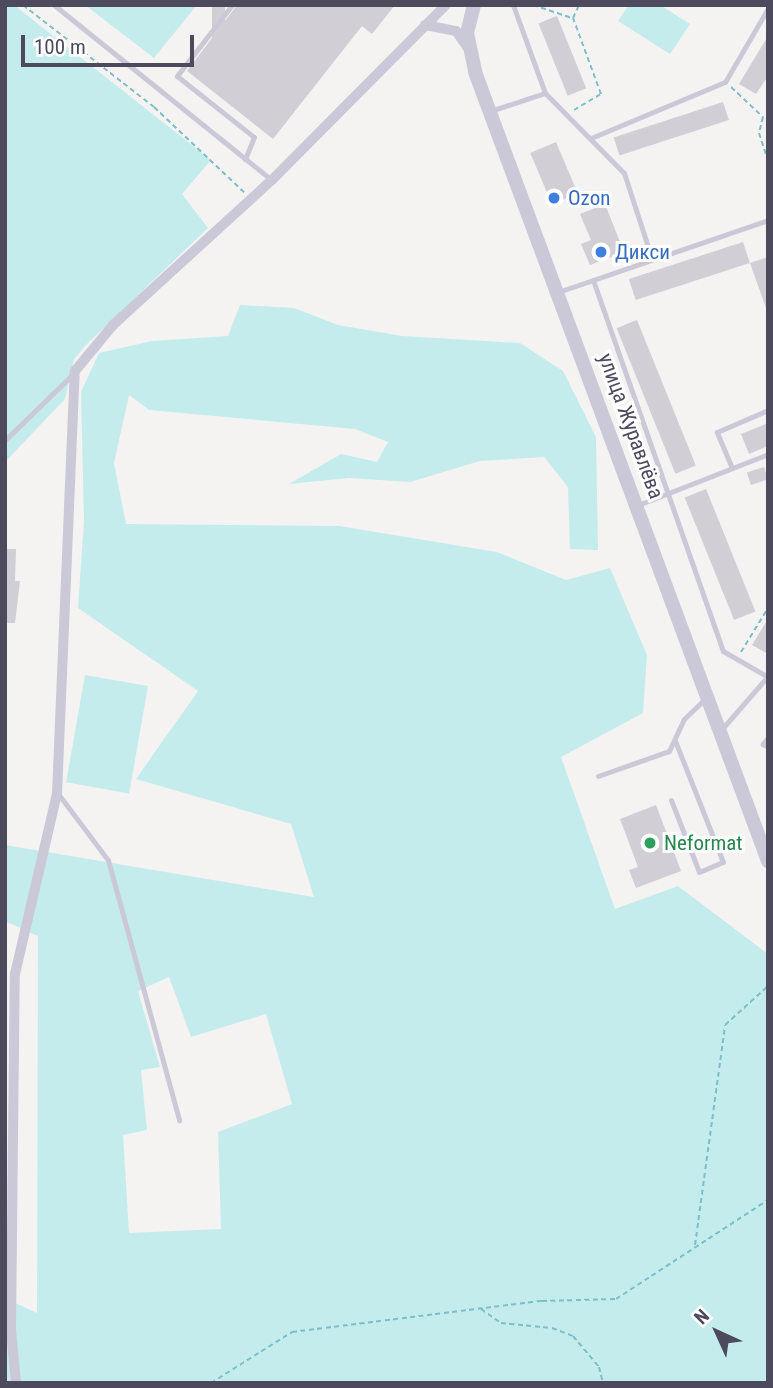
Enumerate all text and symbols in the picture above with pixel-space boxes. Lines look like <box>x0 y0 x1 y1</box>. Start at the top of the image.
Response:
scale bar <box>24 21 198 65</box>
text: 100 m <box>34 35 86 59</box>
place label: Ozon <box>568 185 610 211</box>
marker: Ozon <box>546 190 562 206</box>
place label: Дикси <box>615 239 670 265</box>
marker: Дикси <box>593 244 609 260</box>
street label: улица Журавлёва <box>593 350 669 502</box>
place label: Neformat <box>664 830 743 856</box>
marker: Neformat <box>642 835 658 851</box>
north arrow <box>682 1297 752 1367</box>
text: N <box>690 1305 714 1329</box>

